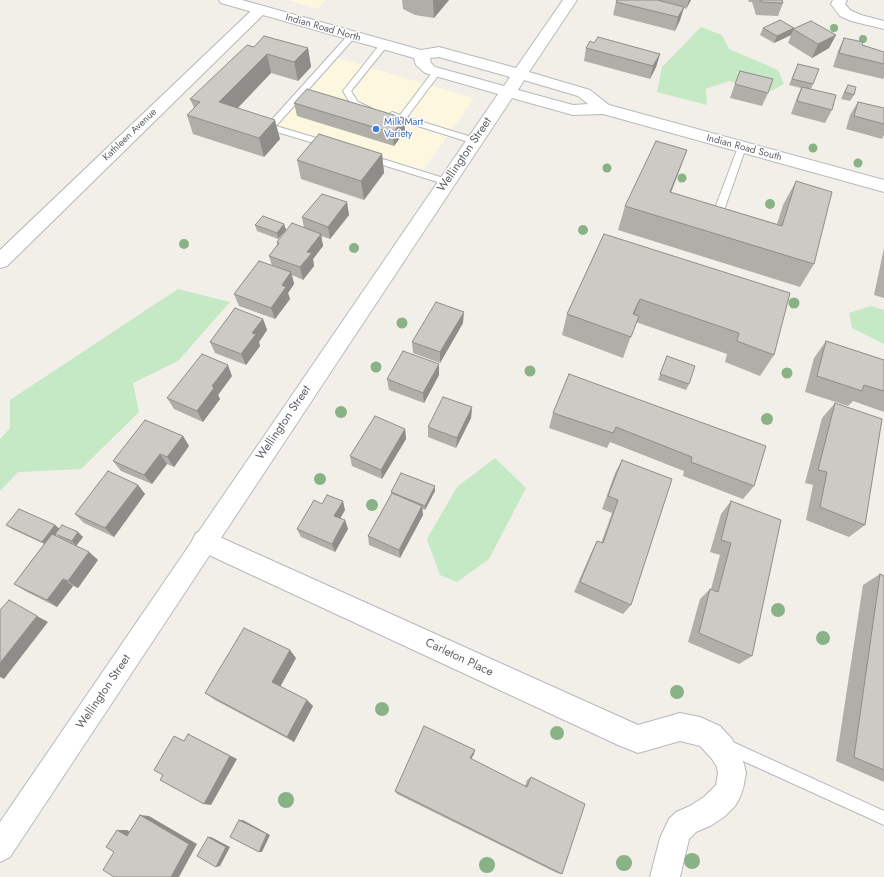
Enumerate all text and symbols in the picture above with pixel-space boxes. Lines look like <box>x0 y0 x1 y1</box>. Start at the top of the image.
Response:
street label: Indian Road North <box>284 11 362 45</box>
street label: Kathleen Avenue <box>101 106 159 164</box>
street label: Wellington Street <box>435 115 495 195</box>
place label: Milk Mart Variety <box>384 117 423 140</box>
marker: Milk Mart Variety <box>371 124 381 134</box>
street label: Indian Road South <box>705 132 783 164</box>
street label: Wellington Street <box>254 383 314 463</box>
street label: Carleton Place <box>423 636 495 680</box>
street label: Wellington Street <box>74 652 134 732</box>

